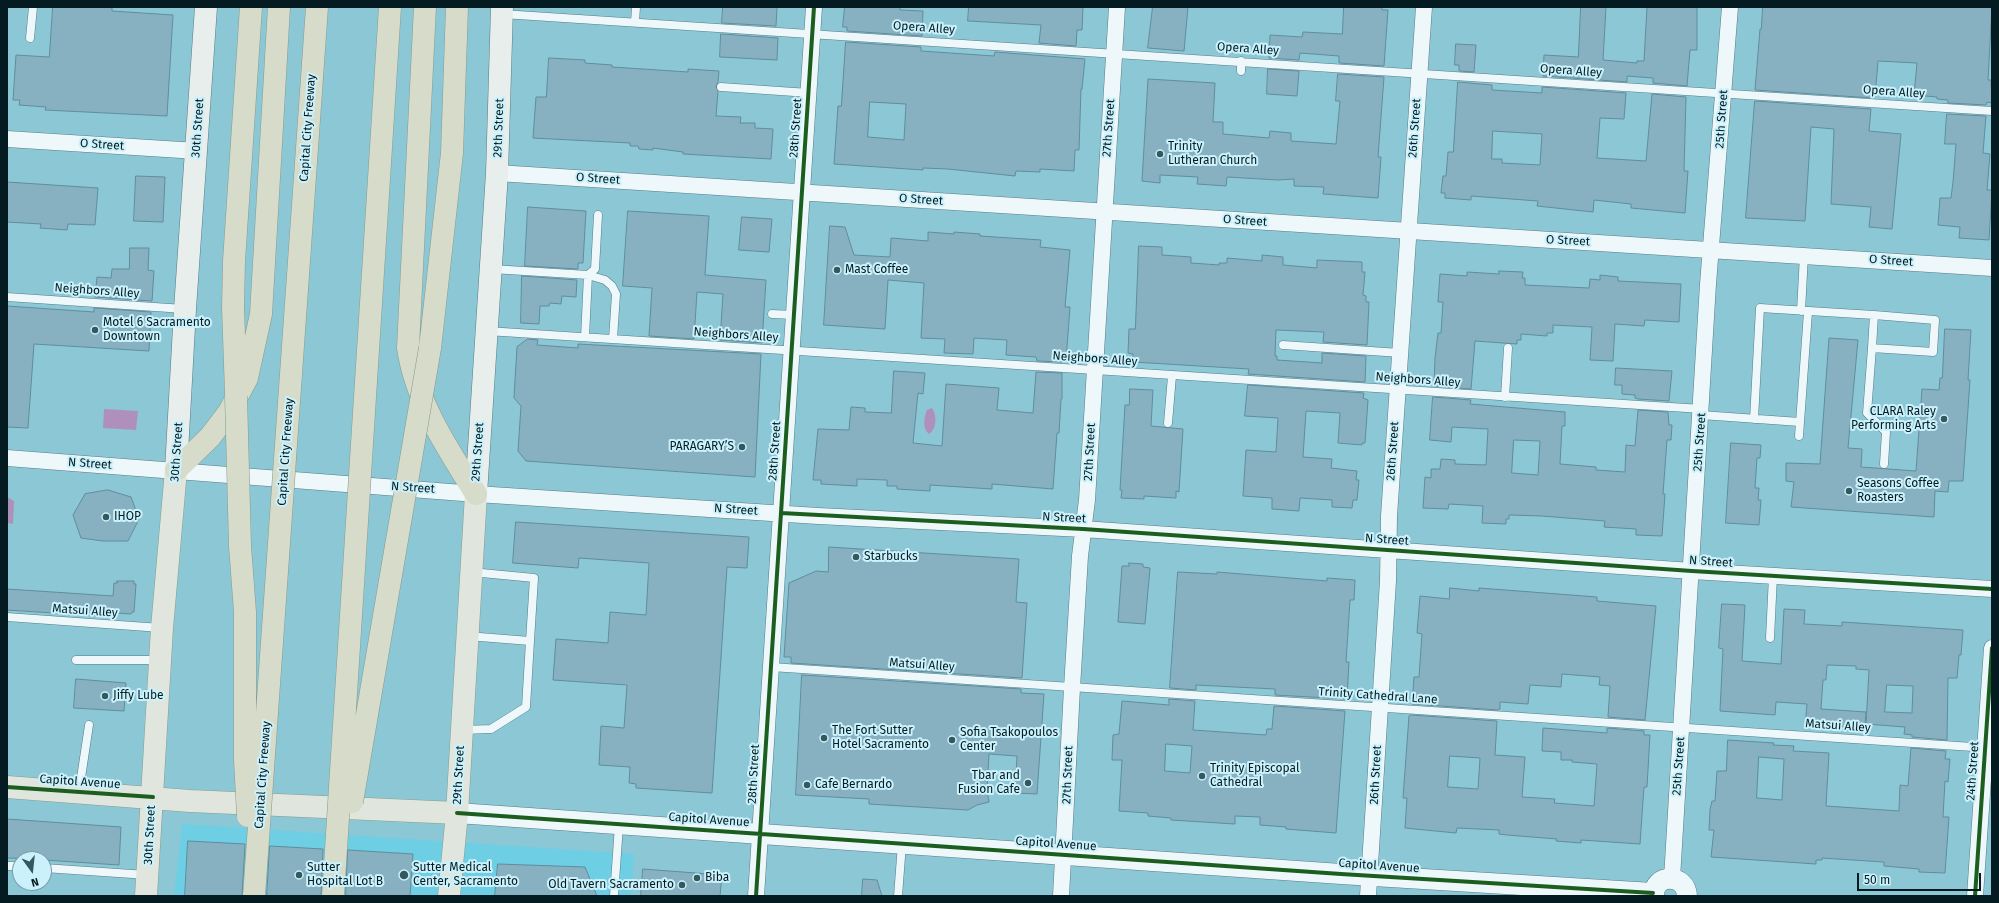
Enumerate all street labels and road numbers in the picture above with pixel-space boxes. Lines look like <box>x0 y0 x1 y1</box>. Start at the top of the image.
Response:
street label: Opera Alley <box>893 19 955 37</box>
street label: Opera Alley <box>1217 40 1279 58</box>
street label: Opera Alley <box>1540 62 1602 80</box>
street label: Capital City Freeway <box>297 74 319 182</box>
street label: Opera Alley <box>1863 83 1925 101</box>
street label: 25th Street <box>1713 89 1731 149</box>
street label: 30th Street <box>189 98 207 158</box>
street label: 29th Street <box>491 98 507 158</box>
street label: 28th Street <box>787 98 805 158</box>
street label: 27th Street <box>1100 98 1118 158</box>
street label: 26th Street <box>1406 98 1424 158</box>
street label: O Street <box>80 136 124 154</box>
street label: O Street <box>576 170 620 188</box>
street label: O Street <box>899 191 943 209</box>
street label: O Street <box>1223 212 1267 230</box>
street label: O Street <box>1546 233 1590 249</box>
street label: O Street <box>1869 252 1913 270</box>
street label: Neighbors Alley <box>54 281 140 301</box>
street label: Neighbors Alley <box>693 325 779 345</box>
street label: Neighbors Alley <box>1052 349 1138 369</box>
street label: Neighbors Alley <box>1375 370 1461 390</box>
street label: Capital City Freeway <box>275 398 297 506</box>
street label: 25th Street <box>1691 412 1709 472</box>
street label: 28th Street <box>766 421 784 481</box>
street label: 26th Street <box>1384 421 1402 481</box>
street label: 30th Street <box>168 422 186 482</box>
street label: 29th Street <box>469 422 487 482</box>
street label: 27th Street <box>1081 423 1099 481</box>
street label: N Street <box>68 455 112 473</box>
street label: N Street <box>391 479 435 497</box>
street label: N Street <box>714 501 758 519</box>
street label: N Street <box>1042 510 1086 526</box>
street label: N Street <box>1365 531 1409 549</box>
street label: N Street <box>1689 553 1733 571</box>
street label: Matsui Alley <box>52 602 118 620</box>
street label: Matsui Alley <box>889 656 955 674</box>
street label: Trinity Cathedral Lane <box>1318 685 1438 707</box>
street label: Matsui Alley <box>1805 717 1871 735</box>
street label: Capital City Freeway <box>252 721 274 829</box>
street label: 25th Street <box>1670 736 1688 796</box>
street label: 24th Street <box>1964 741 1982 801</box>
street label: 28th Street <box>745 744 763 804</box>
street label: 29th Street <box>450 745 468 805</box>
street label: 26th Street <box>1367 745 1385 805</box>
street label: 27th Street <box>1060 746 1076 804</box>
street label: Capitol Avenue <box>39 772 121 792</box>
street label: 30th Street <box>141 805 159 865</box>
street label: Capitol Avenue <box>668 810 750 830</box>
street label: Capitol Avenue <box>1015 834 1097 854</box>
street label: Capitol Avenue <box>1338 856 1420 876</box>

